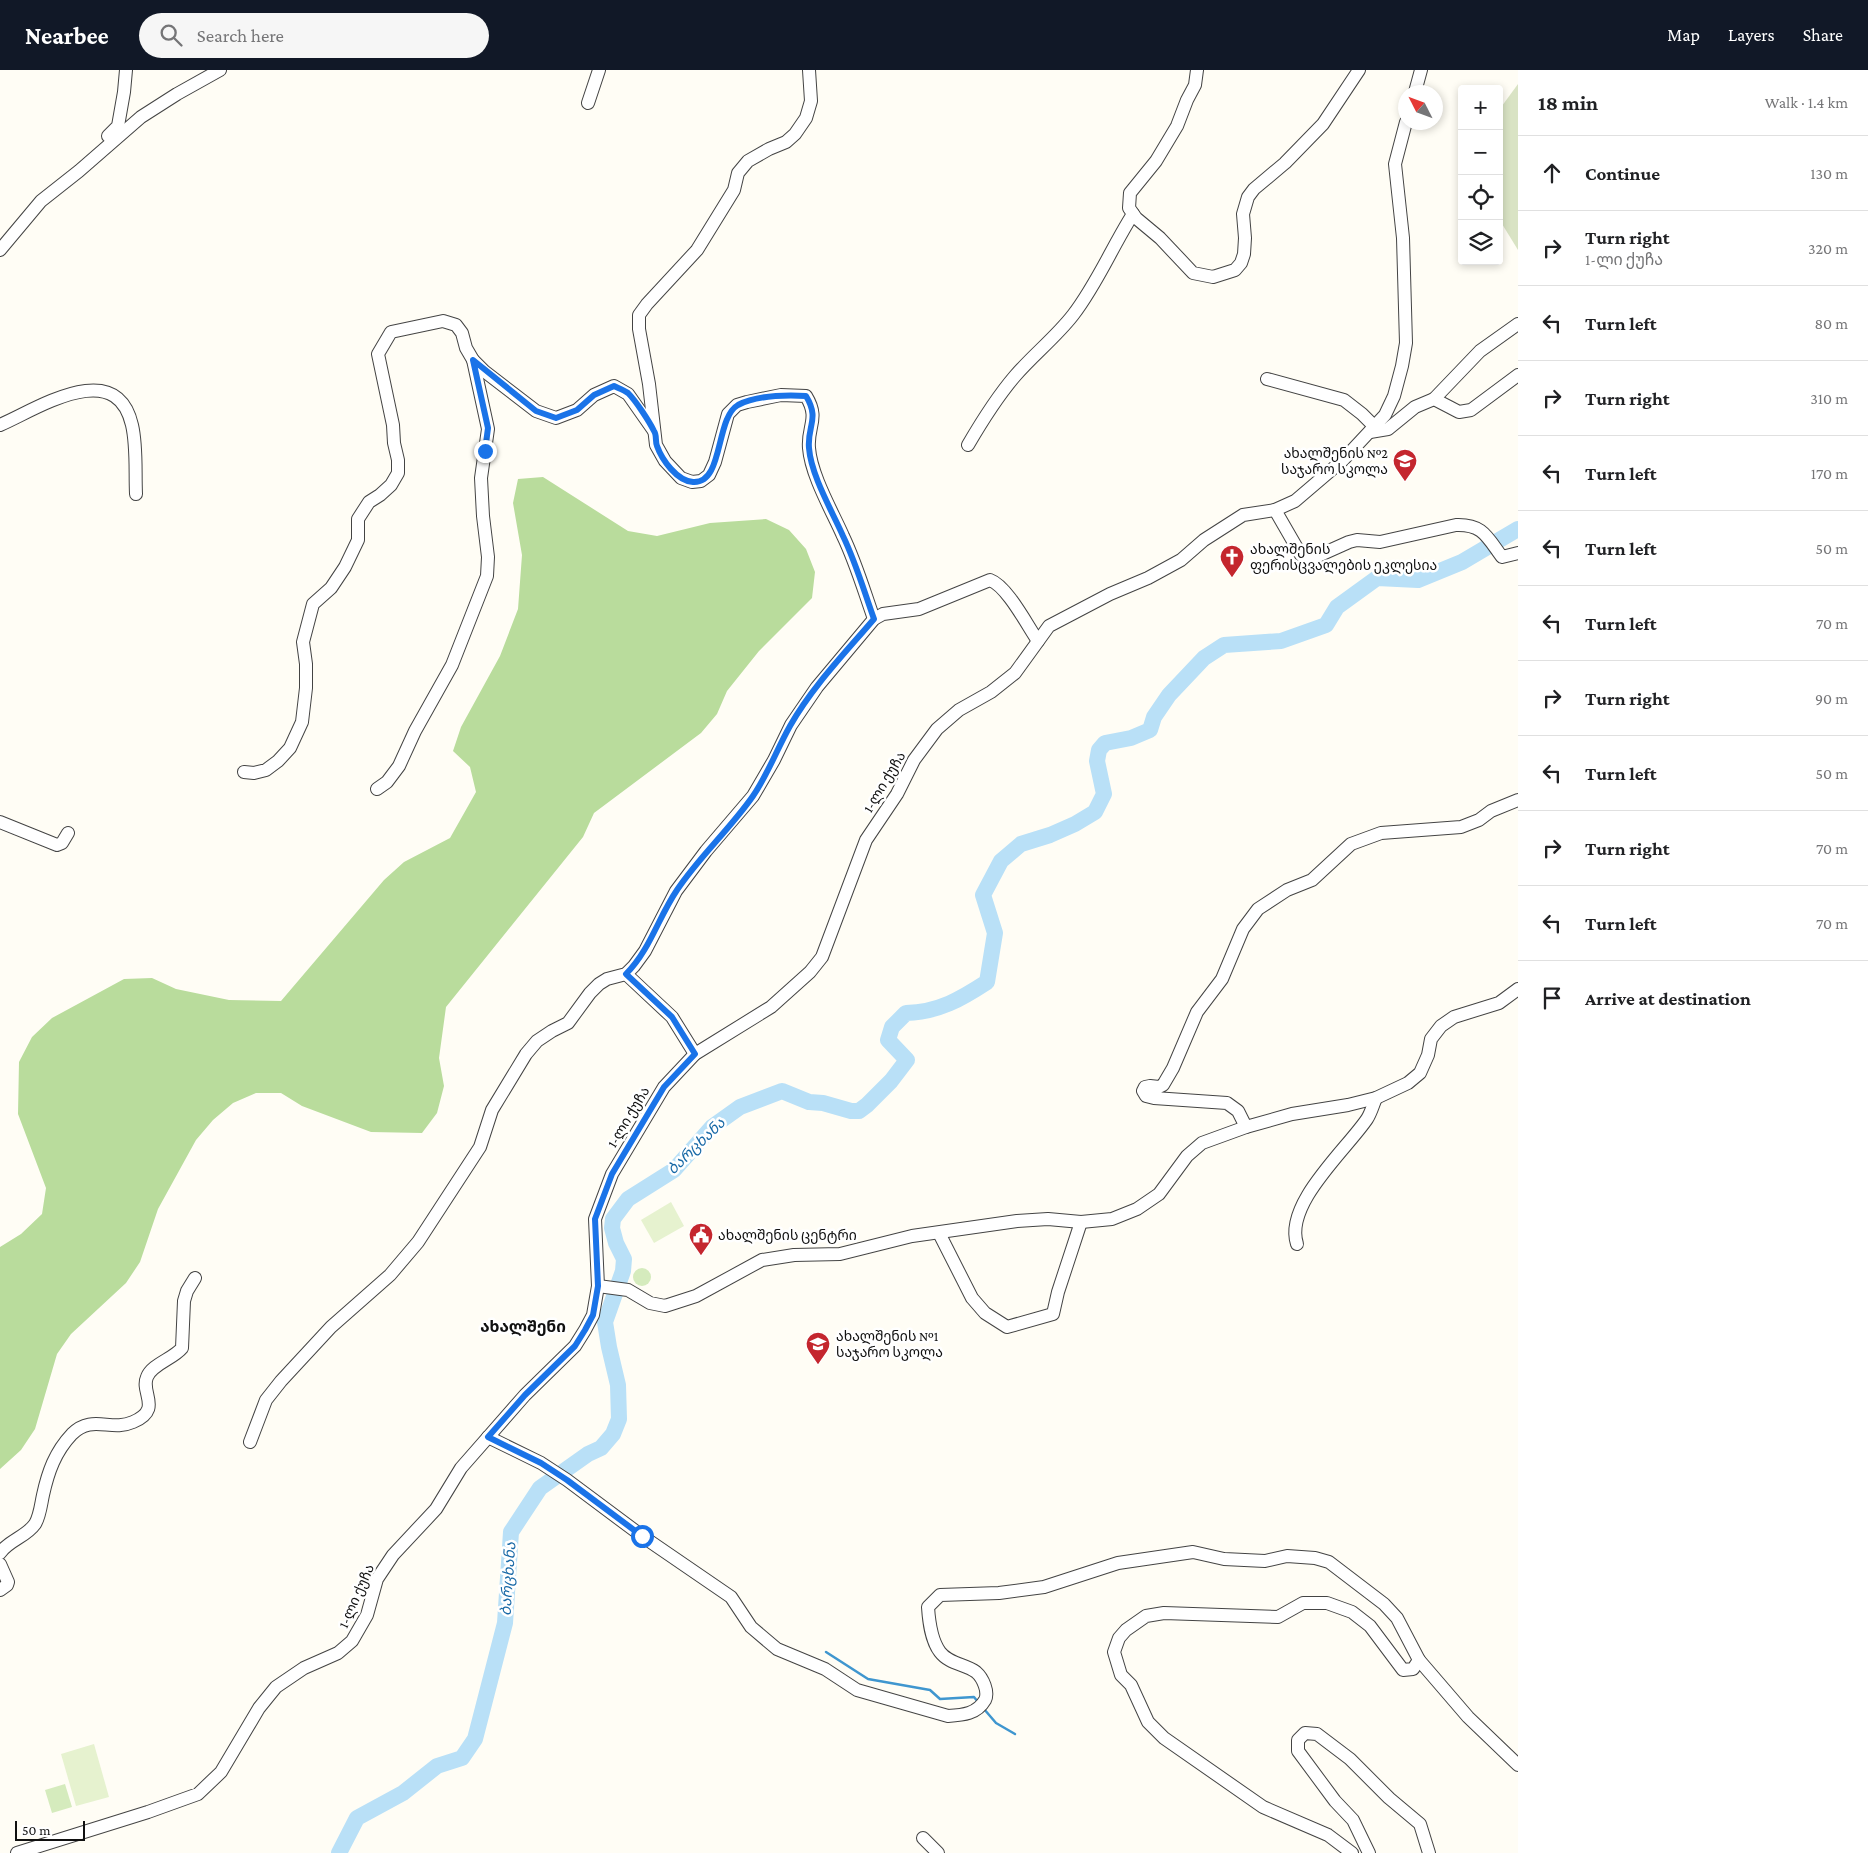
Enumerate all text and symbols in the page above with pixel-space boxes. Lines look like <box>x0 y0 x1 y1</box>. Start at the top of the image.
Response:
search box <box>139 13 489 58</box>
icon: search <box>157 21 185 49</box>
text: Nearbee <box>25 22 109 49</box>
text: Search here <box>197 25 284 46</box>
text: Map <box>1667 25 1700 45</box>
text: Layers <box>1728 25 1775 45</box>
text: Share <box>1803 25 1843 45</box>
north arrow <box>1398 85 1443 130</box>
map controls <box>1458 85 1503 265</box>
button: + <box>1458 85 1503 130</box>
text: 18 min <box>1538 91 1598 115</box>
text: Walk · 1.4 km <box>1765 94 1848 111</box>
button: − <box>1458 130 1503 175</box>
icon: ahead <box>1538 159 1566 187</box>
text: Continue <box>1585 163 1660 184</box>
text: 130 m <box>1810 165 1848 182</box>
button: locate <box>1458 175 1503 220</box>
button: layers <box>1458 220 1503 265</box>
text: Turn right <box>1585 227 1670 248</box>
icon: right <box>1538 234 1566 262</box>
text: 320 m <box>1808 240 1848 257</box>
text: 1-ლი ქუჩა <box>1585 251 1663 268</box>
icon: left <box>1538 309 1566 337</box>
text: Turn left <box>1585 313 1657 334</box>
text: 80 m <box>1814 315 1848 332</box>
icon: right <box>1538 384 1566 412</box>
text: Turn right <box>1585 388 1670 409</box>
text: 310 m <box>1810 390 1848 407</box>
route end <box>474 440 497 463</box>
place label: ახალშენის №2 საჯარო სკოლა <box>1281 445 1388 478</box>
school or university icon: ახალშენის №2 საჯარო სკოლა <box>1392 448 1418 482</box>
icon: left <box>1538 459 1566 487</box>
text: Turn left <box>1585 463 1657 484</box>
text: 170 m <box>1811 465 1848 482</box>
icon: left <box>1538 534 1566 562</box>
text: Turn left <box>1585 538 1657 559</box>
text: 50 m <box>1816 540 1848 557</box>
place label: ახალშენის ფერისცვალების ეკლესია <box>1250 541 1437 574</box>
church icon: ახალშენის ფერისცვალების ეკლესია <box>1219 544 1245 578</box>
icon: left <box>1538 609 1566 637</box>
text: Turn left <box>1585 613 1657 634</box>
text: 70 m <box>1816 615 1848 632</box>
icon: right <box>1538 684 1566 712</box>
text: Turn right <box>1585 688 1670 709</box>
text: 90 m <box>1815 690 1848 707</box>
street label: 1-ლი ქუჩა <box>860 749 909 816</box>
icon: left <box>1538 759 1566 787</box>
text: Turn left <box>1585 763 1657 784</box>
text: 50 m <box>1816 765 1848 782</box>
icon: right <box>1538 834 1566 862</box>
text: Turn right <box>1585 838 1670 859</box>
text: 70 m <box>1816 840 1848 857</box>
icon: left <box>1538 909 1566 937</box>
text: Turn left <box>1585 913 1657 934</box>
text: 70 m <box>1816 915 1848 932</box>
icon: arrive <box>1538 984 1566 1012</box>
text: Arrive at destination <box>1585 988 1751 1009</box>
street label: 1-ლი ქუჩა <box>604 1084 653 1151</box>
water label: ბარცხანა <box>664 1114 729 1178</box>
public building icon: ახალშენის ცენტრი <box>688 1222 714 1256</box>
place label: ახალშენის ცენტრი <box>718 1227 857 1244</box>
district label: ახალშენი <box>480 1318 566 1337</box>
place label: ახალშენის №1 საჯარო სკოლა <box>836 1328 943 1361</box>
school or university icon: ახალშენის №1 საჯარო სკოლა <box>805 1331 831 1365</box>
route start <box>631 1525 654 1548</box>
water label: ბარცხანა <box>497 1541 520 1616</box>
street label: 1-ლი ქუჩა <box>335 1562 378 1631</box>
scale bar <box>15 1818 85 1841</box>
text: 50 m <box>22 1822 50 1838</box>

